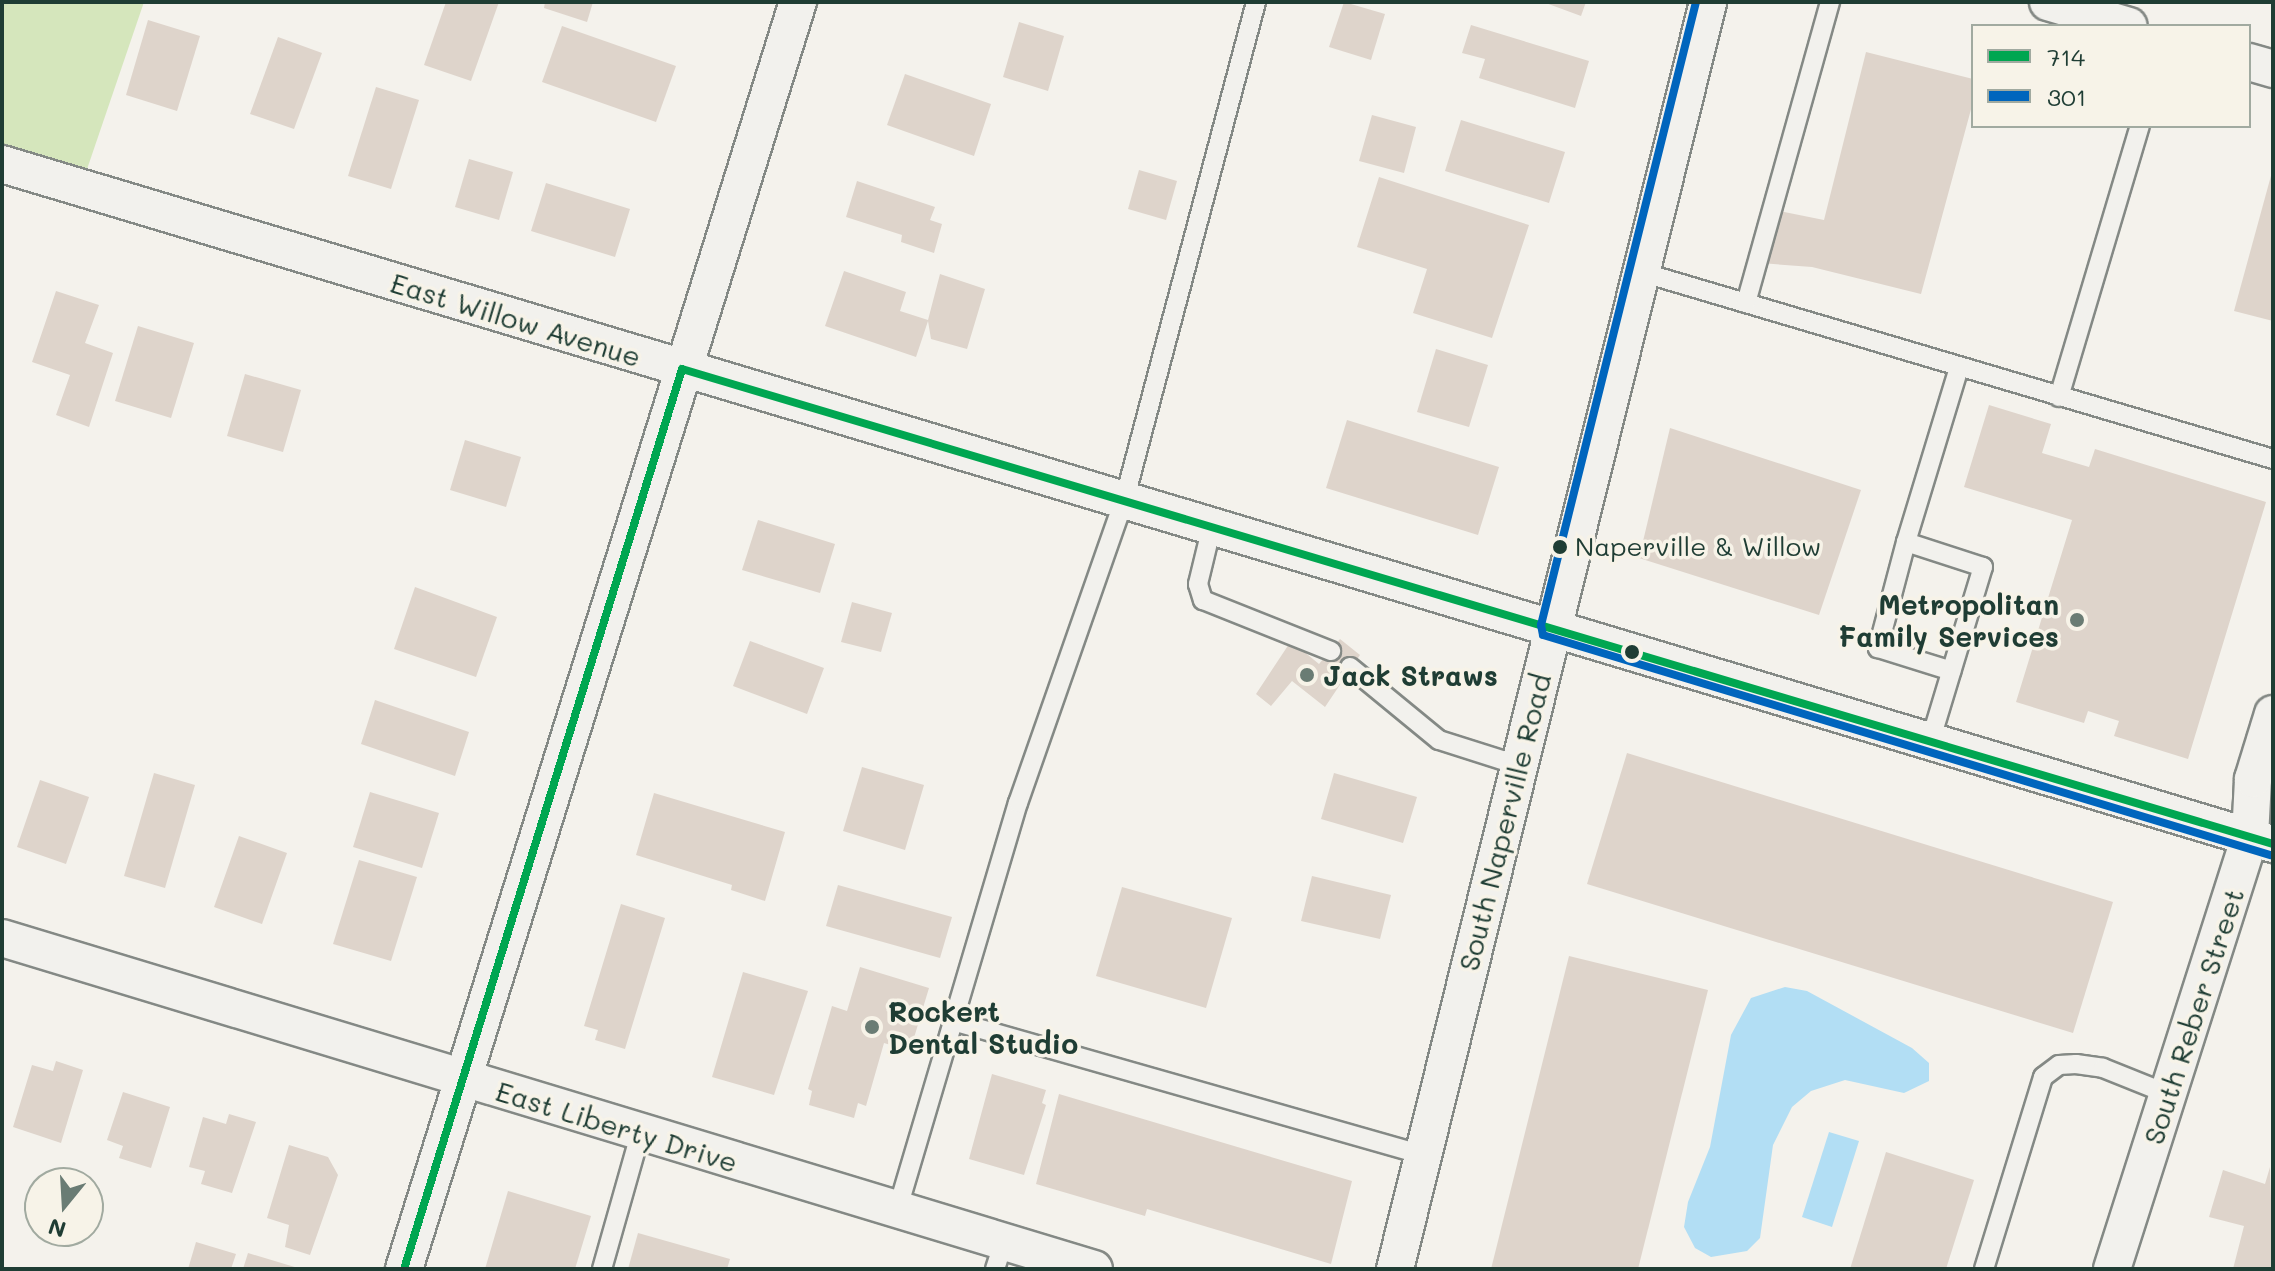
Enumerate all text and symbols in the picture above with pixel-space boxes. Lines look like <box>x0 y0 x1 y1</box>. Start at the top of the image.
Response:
legend <box>1971 24 2251 128</box>
text: 714 <box>2047 41 2085 72</box>
text: 301 <box>2047 81 2087 112</box>
street label: East Willow Avenue <box>387 265 645 373</box>
place label: Naperville & Willow <box>1575 531 1821 563</box>
marker: Naperville & Willow <box>1552 539 1568 555</box>
place label: Metropolitan Family Services <box>1838 587 2059 653</box>
marker: Metropolitan Family Services <box>2066 609 2088 631</box>
unlabelled marker <box>1624 644 1640 660</box>
place label: Jack Straws <box>1323 658 1498 692</box>
marker: Jack Straws <box>1298 666 1316 684</box>
street label: South Naperville Road <box>1451 670 1557 974</box>
street label: South Reber Street <box>2136 884 2250 1148</box>
place label: Rockert Dental Studio <box>888 994 1078 1060</box>
marker: Rockert Dental Studio <box>863 1018 881 1036</box>
street label: East Liberty Drive <box>492 1073 742 1179</box>
north arrow <box>24 1167 104 1247</box>
text: N <box>45 1212 69 1245</box>

